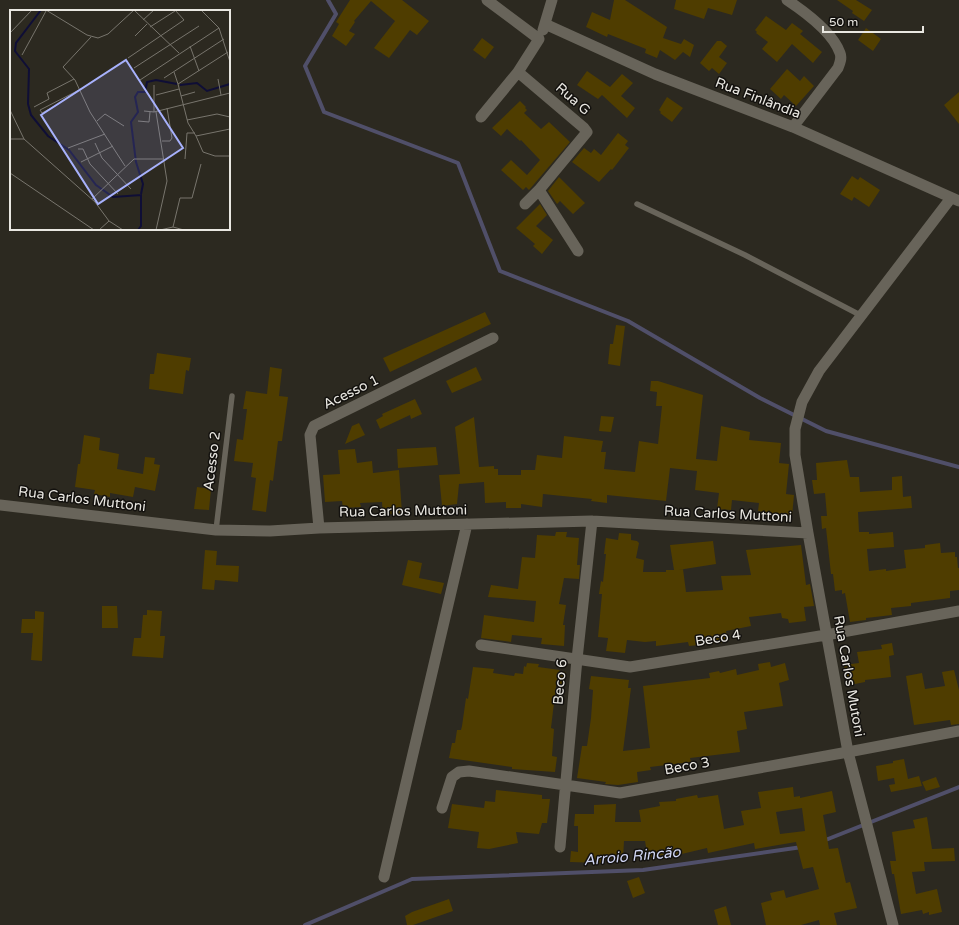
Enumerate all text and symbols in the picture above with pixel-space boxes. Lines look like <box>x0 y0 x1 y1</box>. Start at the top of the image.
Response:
scale bar <box>823 8 923 34</box>
inset map <box>10 10 230 230</box>
text: 50 m <box>829 15 858 29</box>
street label: Rua Finlândia <box>713 74 803 122</box>
street label: Rua G <box>552 79 594 119</box>
street label: Acesso 1 <box>320 371 382 413</box>
street label: Acesso 2 <box>200 430 224 492</box>
street label: Rua Carlos Muttoni <box>17 483 147 515</box>
street label: Rua Carlos Muttoni <box>339 501 467 521</box>
street label: Rua Carlos Muttoni <box>663 502 793 526</box>
street label: Rua Carlos Mutoni <box>830 614 868 738</box>
street label: Beco 4 <box>694 626 742 650</box>
street label: Beco 6 <box>550 658 570 706</box>
street label: Beco 3 <box>663 754 711 778</box>
water label: Arroio Rincão <box>583 843 682 869</box>

